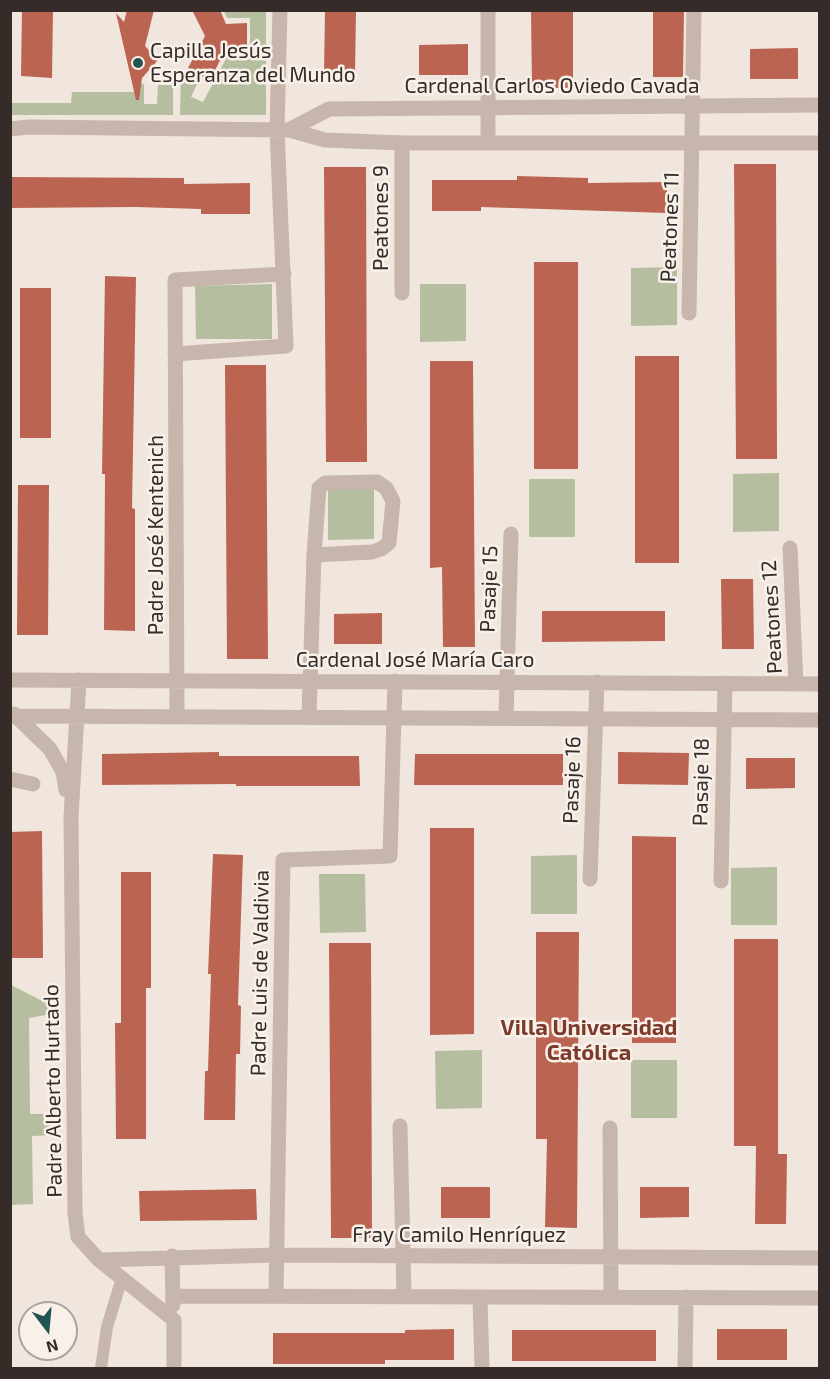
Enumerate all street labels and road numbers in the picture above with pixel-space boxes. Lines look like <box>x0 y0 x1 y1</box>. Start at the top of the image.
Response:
street label: Cardenal Carlos Oviedo Cavada <box>404 73 700 99</box>
street label: Peatones 9 <box>368 165 394 271</box>
street label: Peatones 11 <box>655 171 685 283</box>
street label: Padre José Kentenich <box>143 435 169 635</box>
street label: Pasaje 15 <box>475 545 503 633</box>
street label: Peatones 12 <box>756 559 788 675</box>
street label: Cardenal José María Caro <box>296 647 534 673</box>
street label: Pasaje 16 <box>558 736 586 824</box>
street label: Pasaje 18 <box>688 738 714 826</box>
street label: Padre Luis de Valdivia <box>246 870 274 1076</box>
street label: Padre Alberto Hurtado <box>39 984 67 1198</box>
street label: Fray Camilo Henríquez <box>352 1222 566 1248</box>

